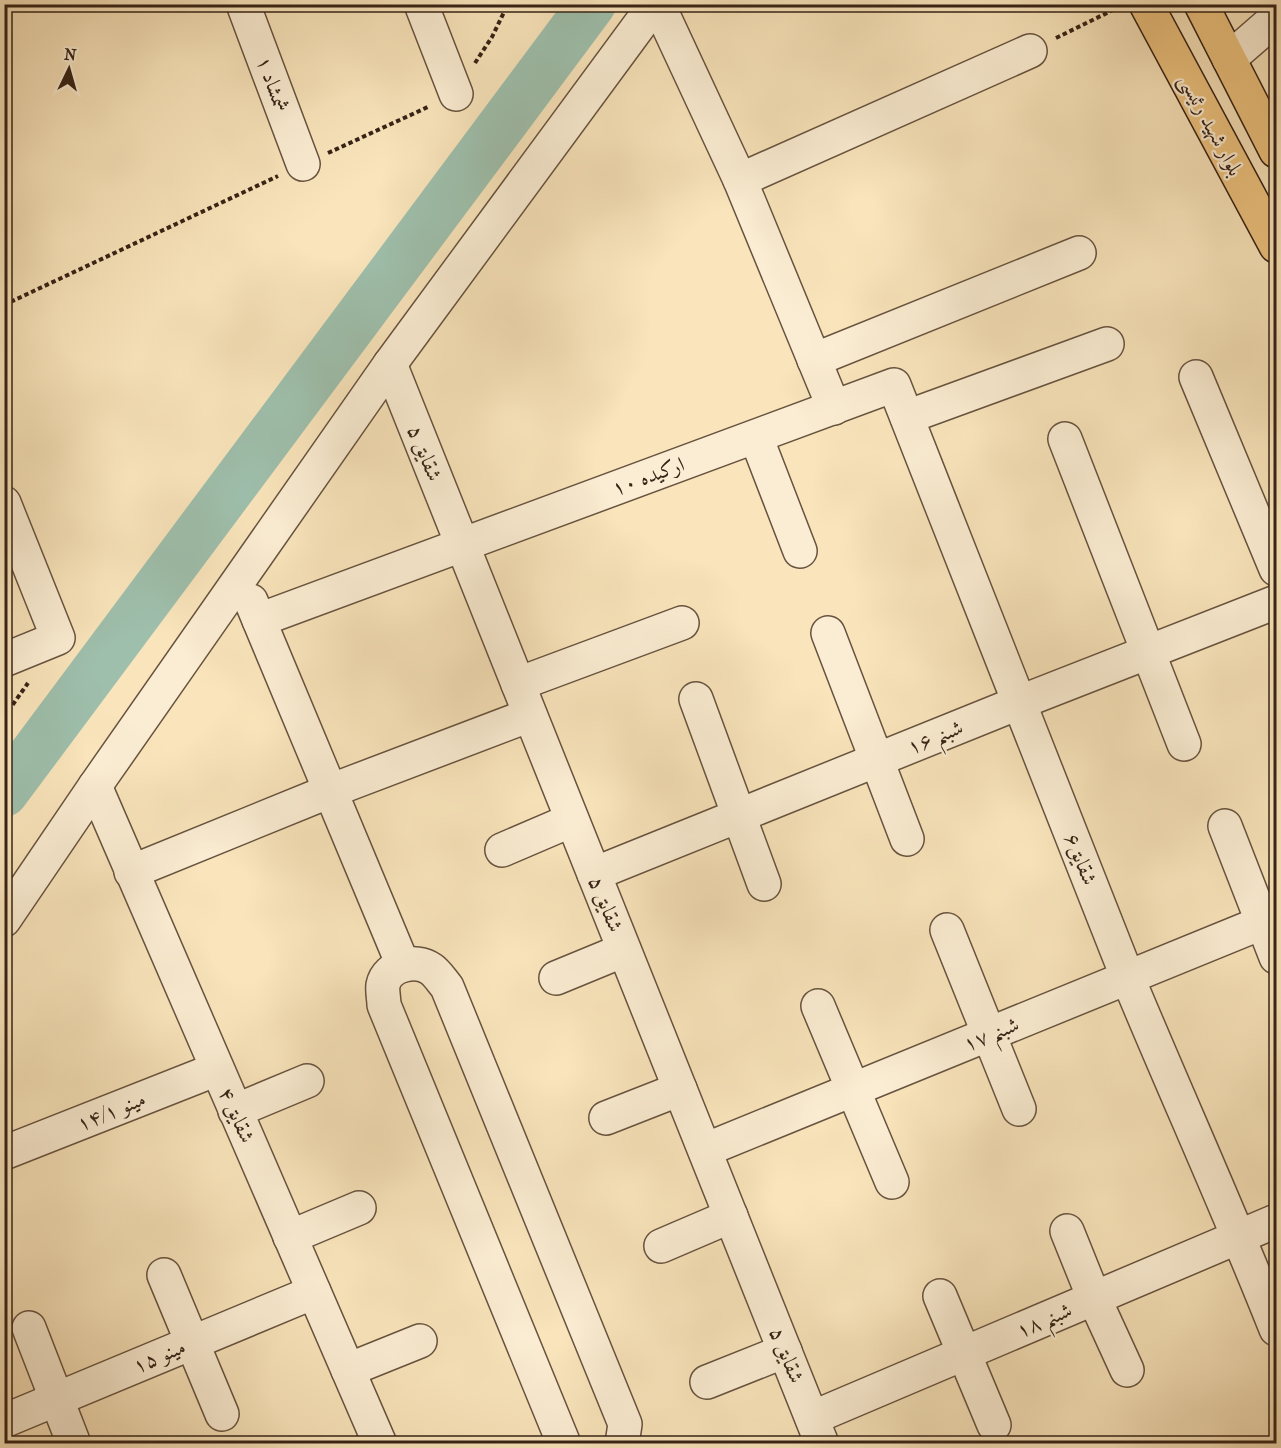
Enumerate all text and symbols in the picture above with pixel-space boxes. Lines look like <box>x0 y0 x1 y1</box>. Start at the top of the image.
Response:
north arrow <box>39 39 99 99</box>
text: N <box>63 45 78 65</box>
street label: شمشاد ۱ <box>252 53 294 115</box>
street label: بلوار شهید رئیسی <box>1172 70 1248 181</box>
street label: شقایق ۵ <box>402 422 447 485</box>
street label: ارکیده ۱۰ <box>608 452 688 500</box>
street label: شبنم ۱۶ <box>904 715 970 767</box>
street label: شقایق۶ <box>1059 830 1102 889</box>
street label: شقایق ۵ <box>583 873 628 936</box>
street label: شبنم ۱۷ <box>960 1012 1026 1064</box>
street label: شقایق ۴ <box>213 1084 260 1147</box>
street label: مینو ۱۴/۱ <box>73 1086 149 1137</box>
street label: شبنم ۱۸ <box>1013 1298 1079 1351</box>
street label: شقایق ۵ <box>764 1324 809 1387</box>
street label: مینو ۱۵ <box>129 1334 189 1379</box>

